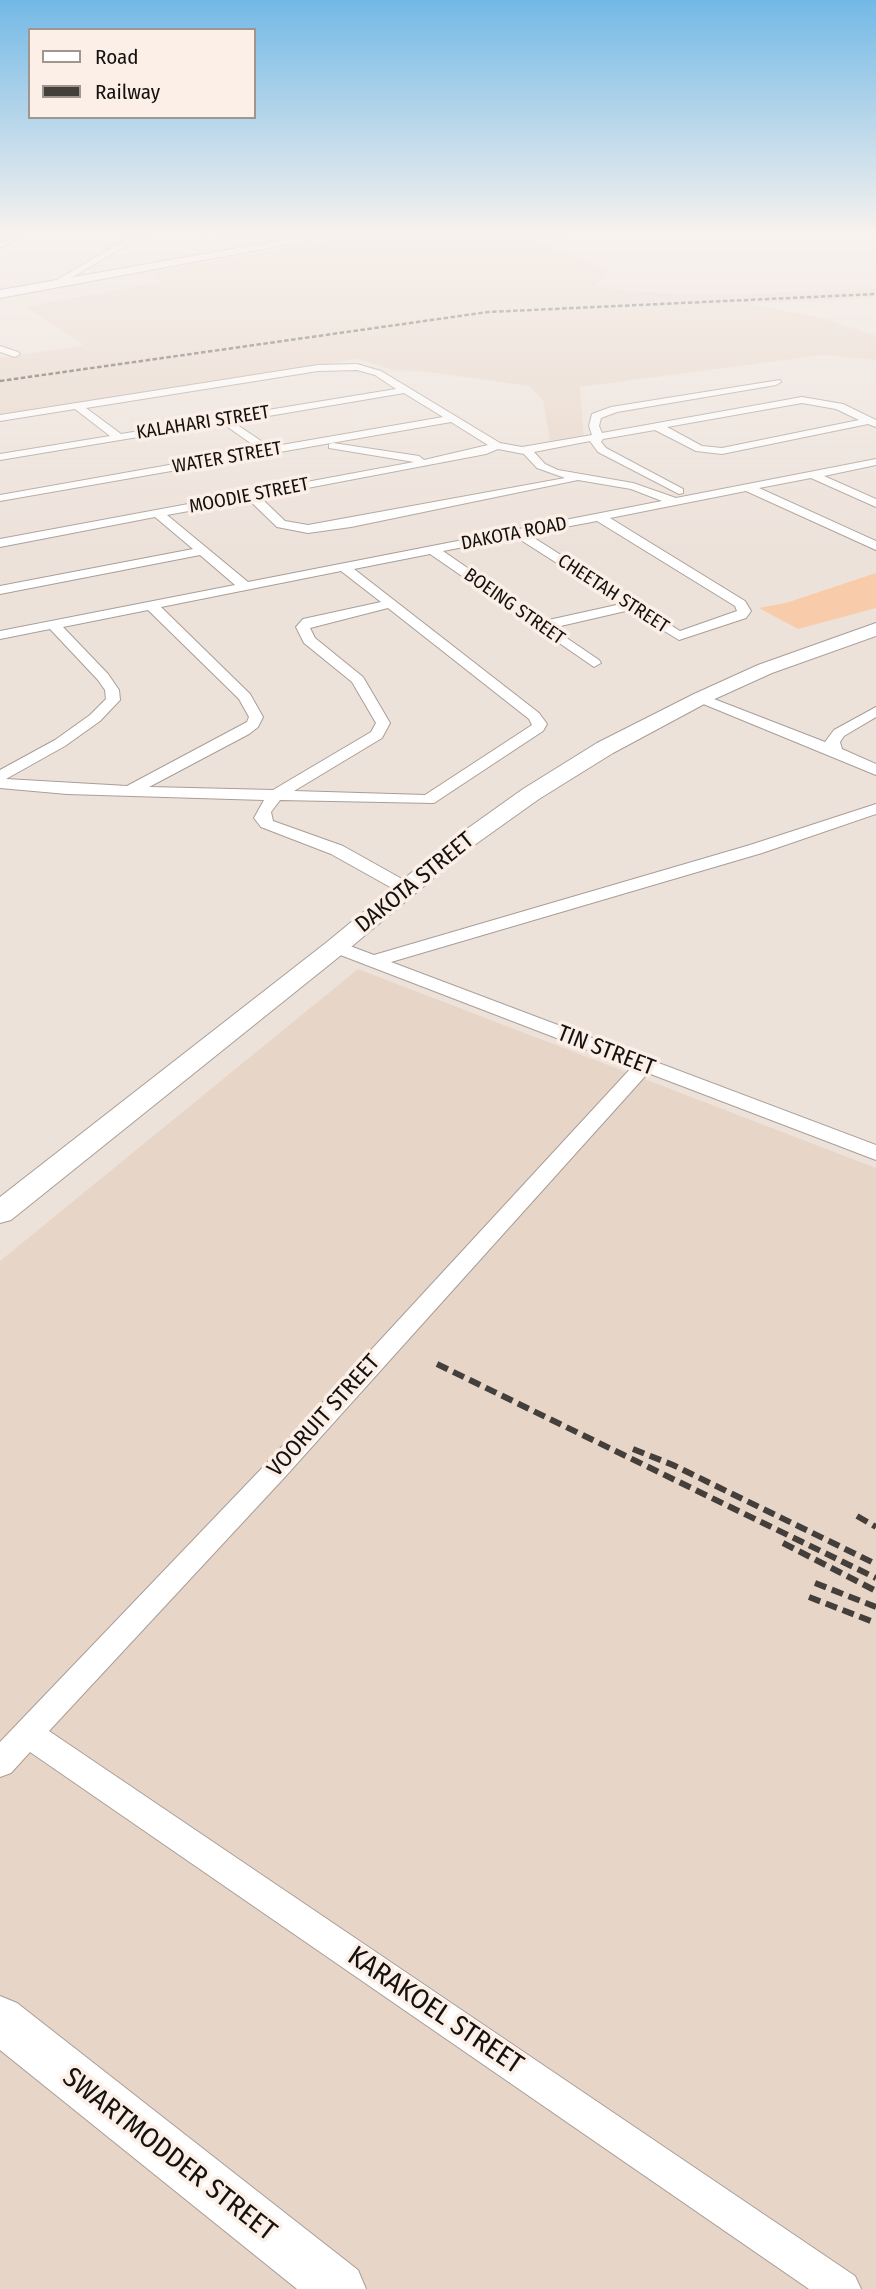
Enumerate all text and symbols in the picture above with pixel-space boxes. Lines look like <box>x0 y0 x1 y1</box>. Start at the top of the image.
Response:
legend <box>28 28 256 119</box>
text: Road <box>95 44 139 70</box>
text: Railway <box>95 79 160 105</box>
street label: KALAHARI STREET <box>135 401 271 445</box>
street label: WATER STREET <box>171 437 283 479</box>
street label: MOODIE STREET <box>187 473 311 519</box>
street label: DAKOTA ROAD <box>459 513 569 555</box>
street label: CHEETAH STREET <box>553 550 673 638</box>
street label: BOEING STREET <box>459 564 569 650</box>
street label: DAKOTA STREET <box>350 827 480 939</box>
street label: TIN STREET <box>553 1020 659 1082</box>
street label: VOORUIT STREET <box>262 1349 386 1483</box>
street label: KARAKOEL STREET <box>341 1940 529 2082</box>
street label: SWARTMODDER STREET <box>55 2061 283 2249</box>

